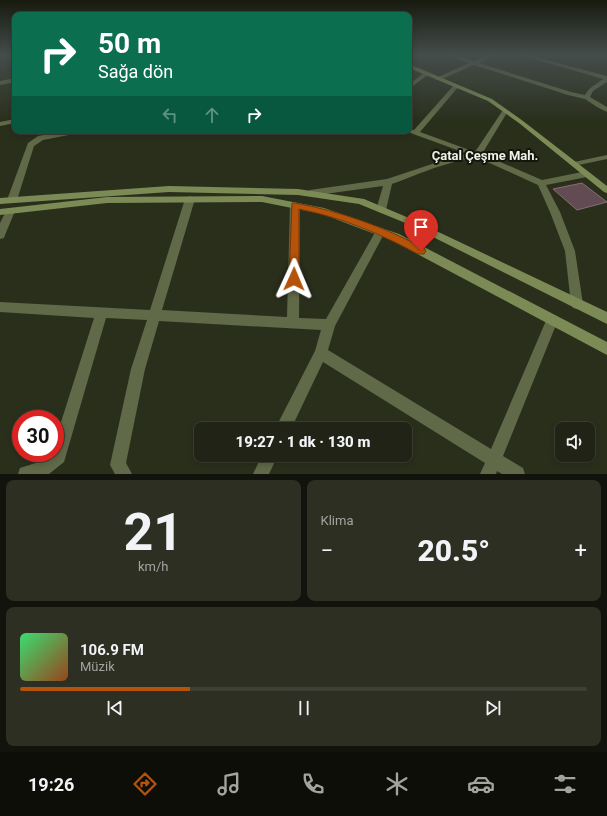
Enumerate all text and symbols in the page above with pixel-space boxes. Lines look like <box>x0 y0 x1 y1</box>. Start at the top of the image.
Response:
text: 50 m <box>98 27 161 60</box>
icon: right <box>32 28 84 80</box>
text: Sağa dön <box>98 61 173 82</box>
icon: left <box>159 104 181 126</box>
icon: ahead <box>201 104 223 126</box>
icon: right <box>243 104 265 126</box>
district label: Çatal Çeşme Mah. <box>432 148 538 163</box>
pin <box>404 210 438 251</box>
icon: arrive <box>410 216 432 238</box>
position arrow <box>273 258 315 300</box>
speed limit sign: 30 <box>12 410 64 462</box>
map controls <box>555 422 595 462</box>
button: sound <box>555 422 595 462</box>
text: 19:27 · 1 dk · 130 m <box>236 433 370 451</box>
text: 21 <box>123 502 183 563</box>
text: Klima <box>321 513 353 528</box>
text: 20.5° <box>418 533 490 568</box>
text: − <box>321 538 333 563</box>
text: + <box>575 538 587 563</box>
text: km/h <box>138 559 169 574</box>
text: 106.9 FM <box>80 641 144 659</box>
text: Müzik <box>80 659 115 674</box>
icon: previous <box>104 697 126 719</box>
icon: pause <box>293 697 315 719</box>
icon: next <box>482 697 504 719</box>
icon: directions <box>131 770 159 798</box>
icon: music <box>215 770 243 798</box>
icon: phone <box>299 770 327 798</box>
icon: climate <box>383 770 411 798</box>
icon: car <box>467 770 495 798</box>
icon: filters <box>551 770 579 798</box>
text: 19:26 <box>28 774 74 795</box>

